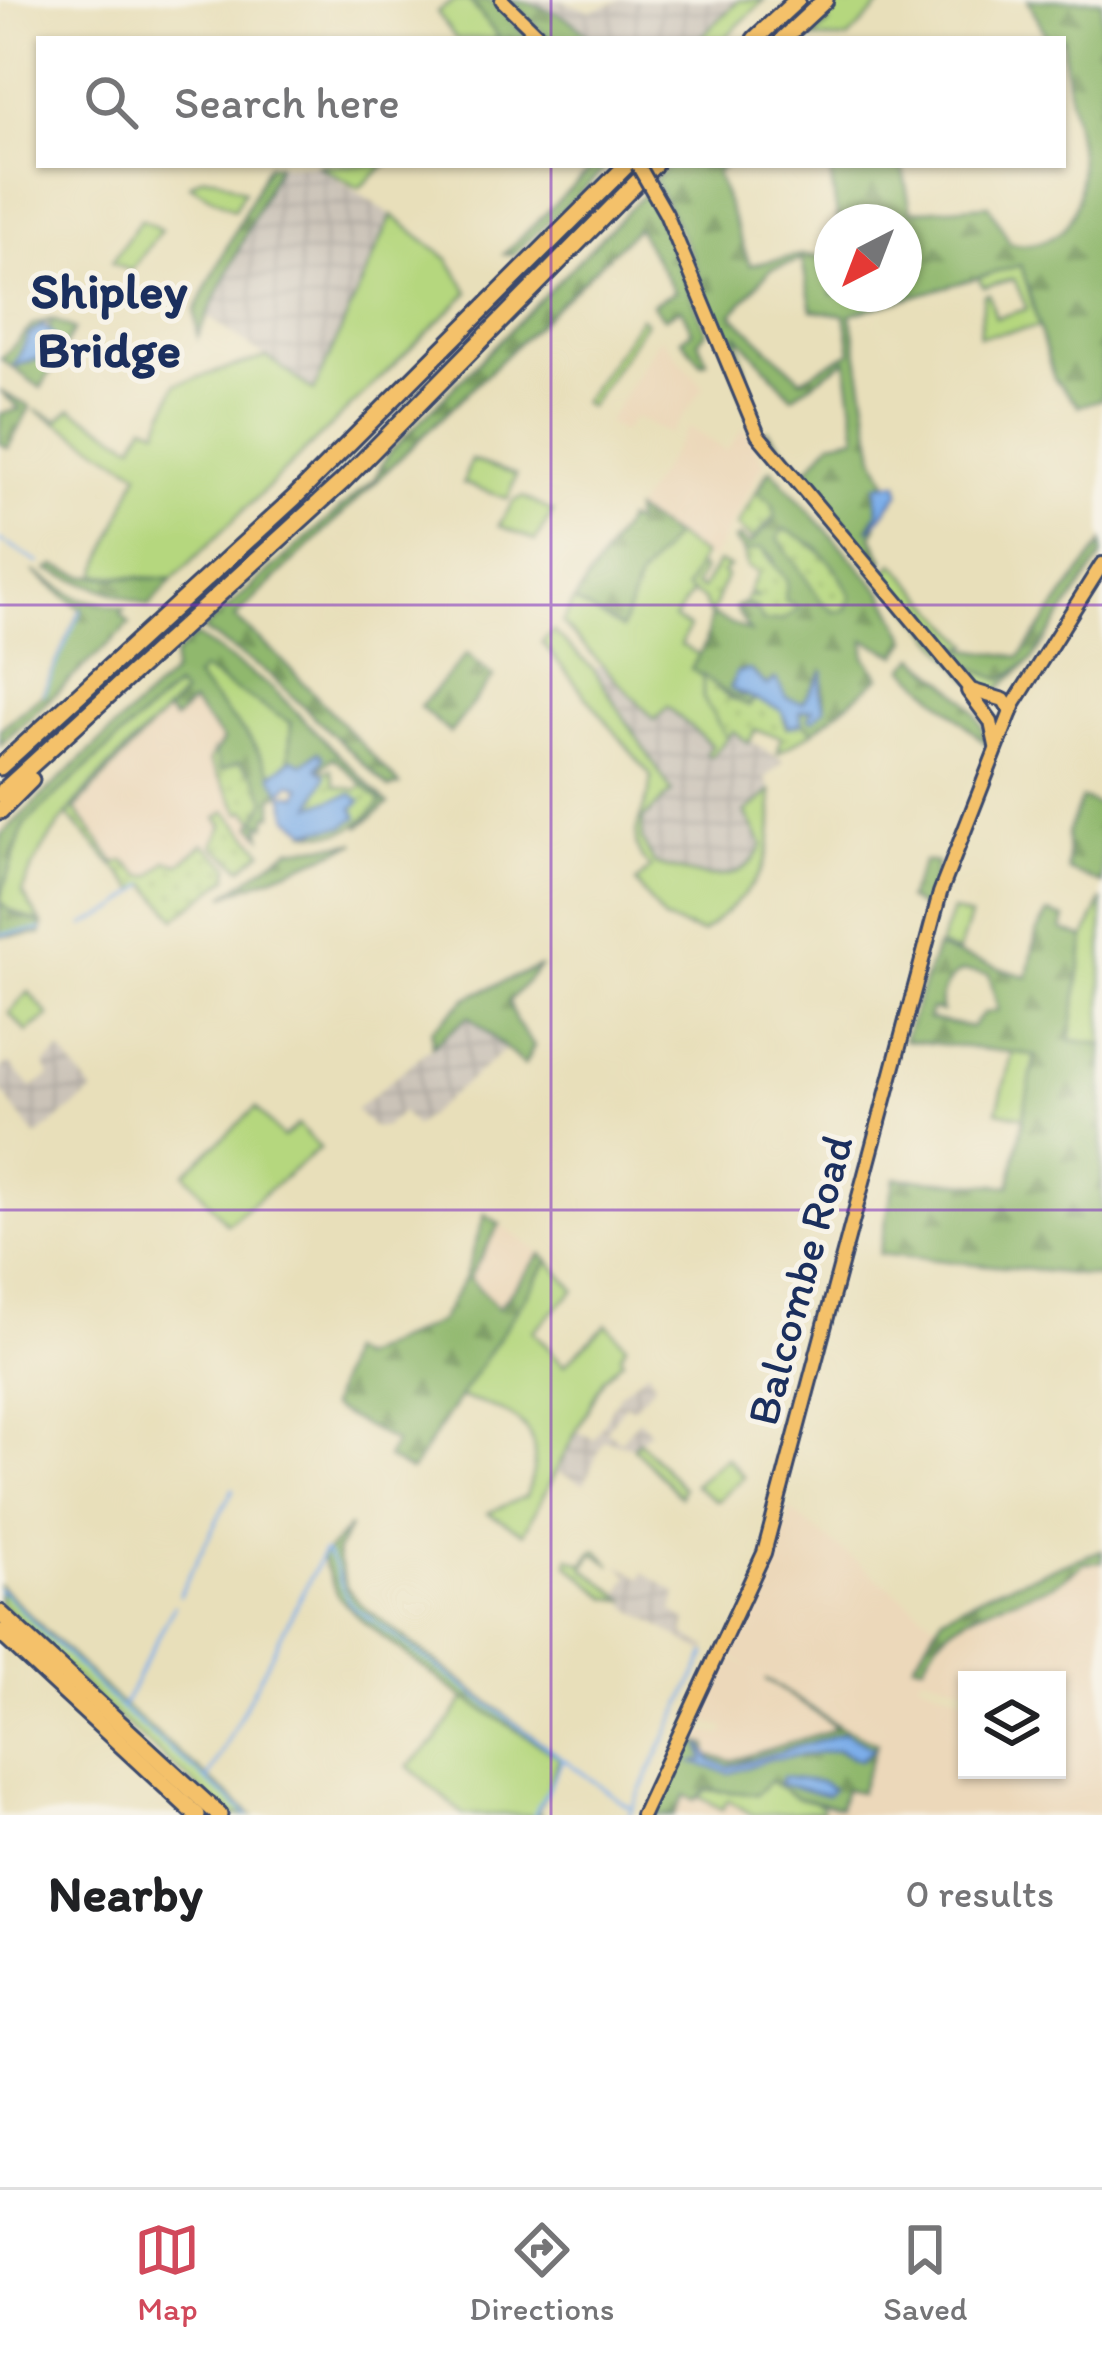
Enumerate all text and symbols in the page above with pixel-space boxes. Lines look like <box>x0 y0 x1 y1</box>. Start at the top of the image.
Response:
search box <box>36 36 1066 168</box>
icon: search <box>78 69 144 135</box>
text: Search here <box>174 75 400 129</box>
north arrow <box>814 204 922 312</box>
district label: Shipley Bridge <box>31 260 188 380</box>
street label: Balcombe Road <box>734 1129 864 1431</box>
map controls <box>958 1671 1066 1779</box>
button: layers <box>958 1671 1066 1779</box>
text: Nearby <box>48 1863 203 1924</box>
text: 0 results <box>905 1870 1054 1917</box>
tab: Map <box>134 2217 200 2328</box>
tab: Directions <box>469 2217 614 2328</box>
tab: Saved <box>883 2217 968 2328</box>

